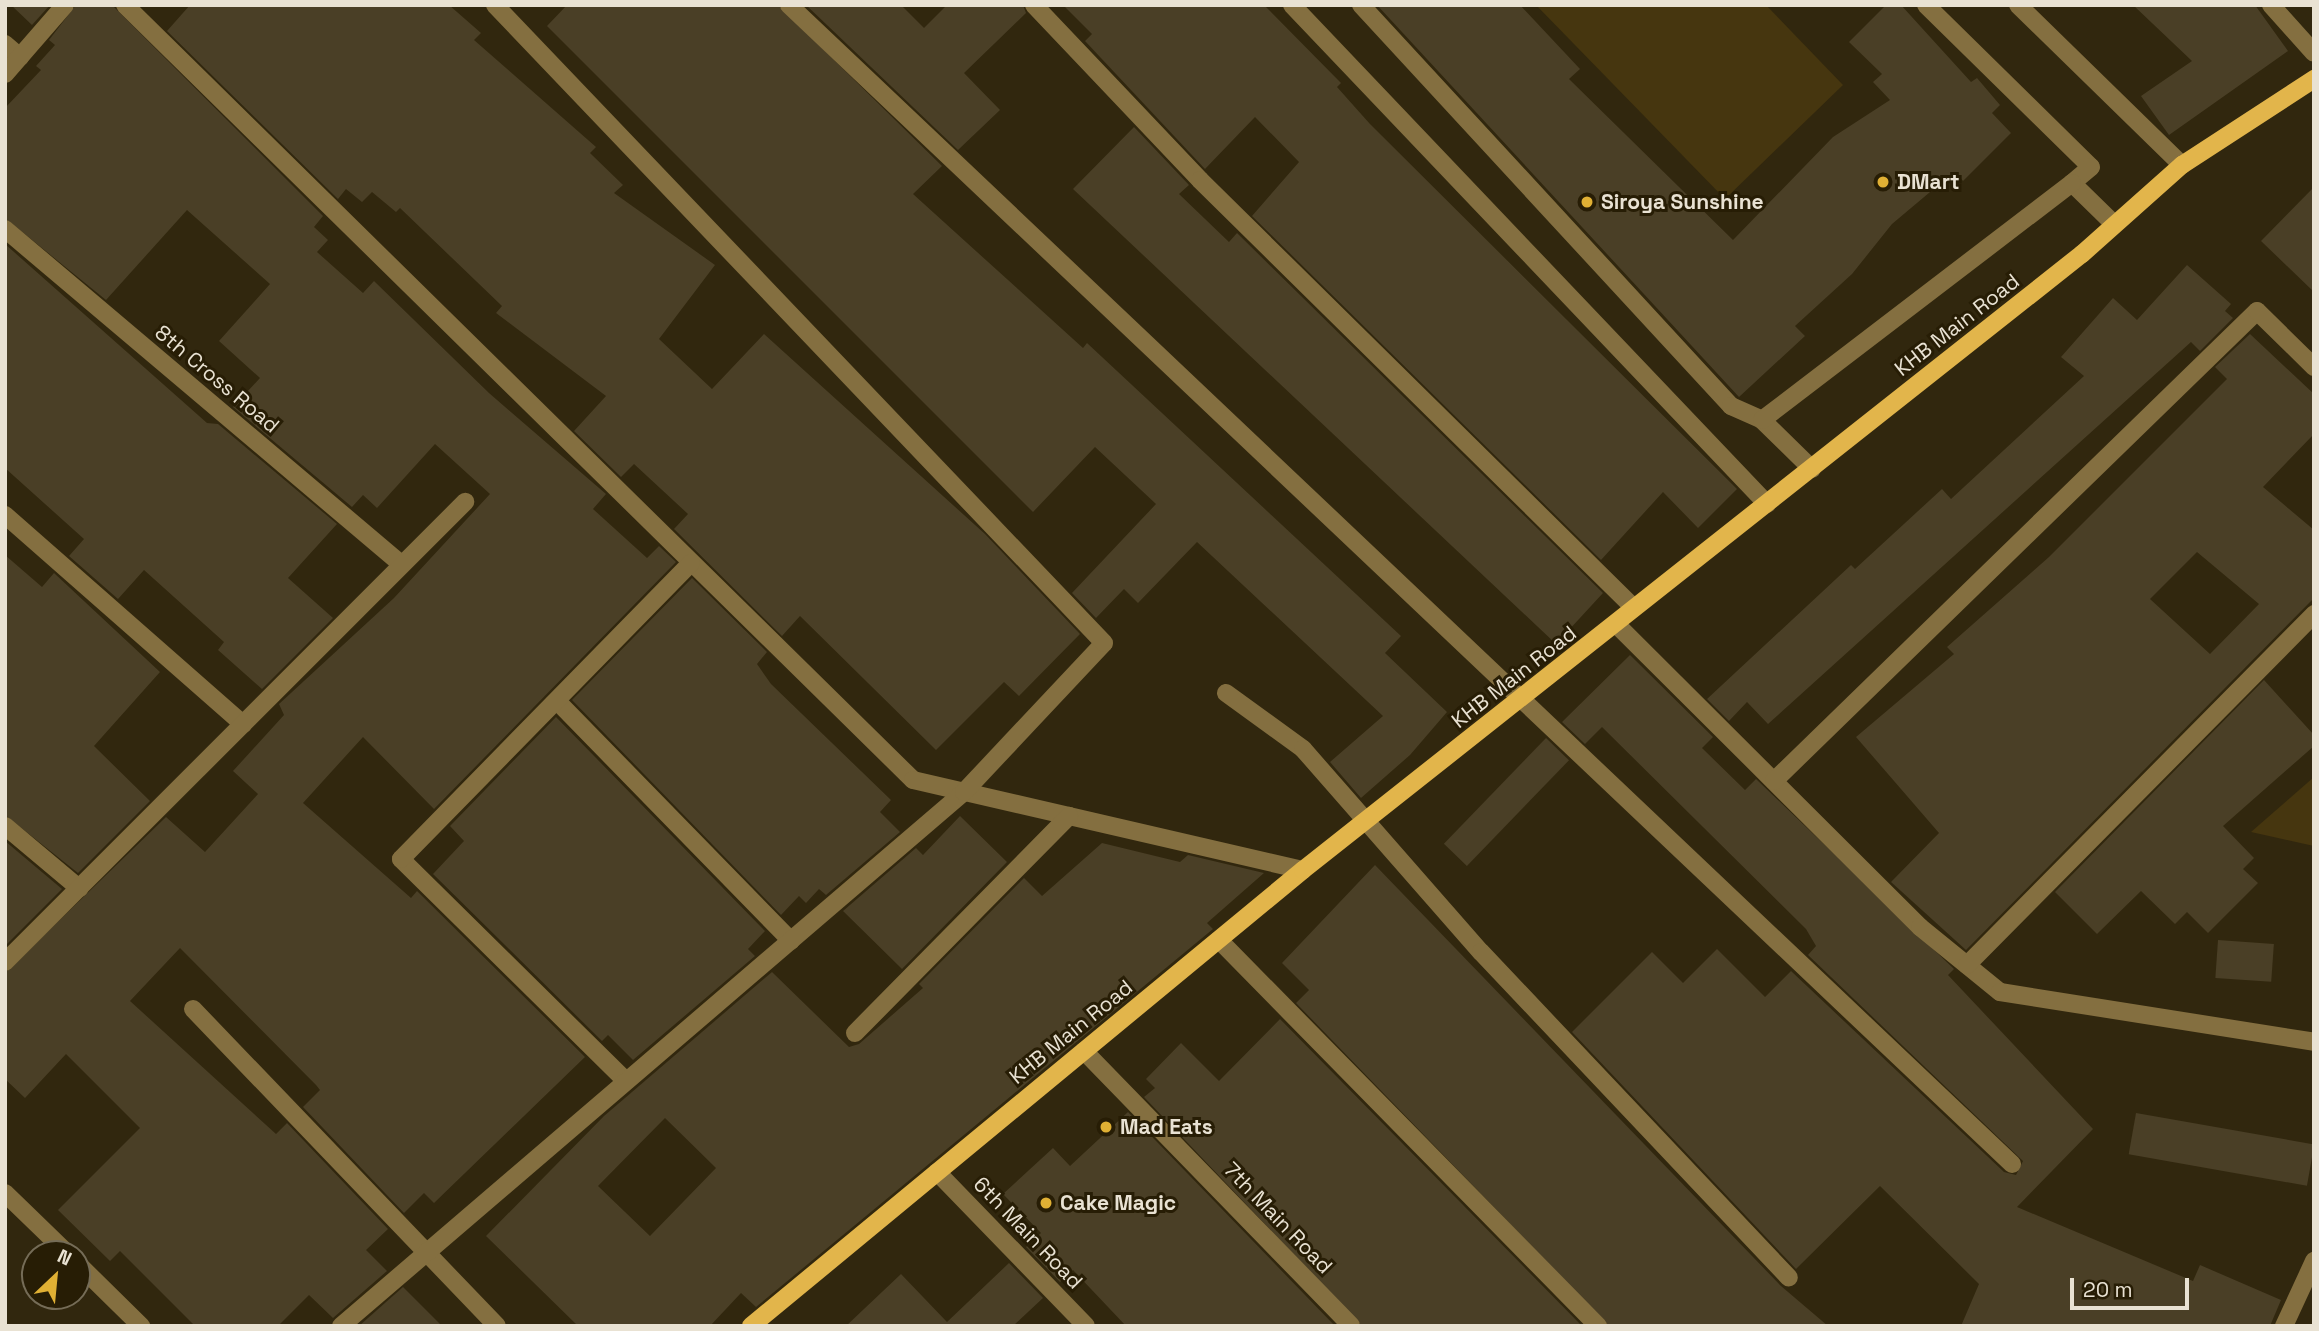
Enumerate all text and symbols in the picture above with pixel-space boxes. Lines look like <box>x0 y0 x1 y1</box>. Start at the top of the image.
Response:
place label: DMart <box>1897 169 1960 195</box>
marker: DMart <box>1875 174 1891 190</box>
place label: Siroya Sunshine <box>1601 189 1764 215</box>
marker: Siroya Sunshine <box>1579 194 1595 210</box>
street label: KHB Main Road <box>1890 269 2024 381</box>
street label: 8th Cross Road <box>150 320 284 438</box>
street label: KHB Main Road <box>1447 621 1581 733</box>
street label: KHB Main Road <box>1004 975 1138 1089</box>
place label: Mad Eats <box>1120 1114 1213 1140</box>
marker: Mad Eats <box>1098 1119 1114 1135</box>
street label: 7th Main Road <box>1219 1157 1337 1279</box>
street label: 6th Main Road <box>968 1172 1088 1294</box>
place label: Cake Magic <box>1060 1190 1176 1216</box>
marker: Cake Magic <box>1038 1195 1054 1211</box>
north arrow <box>21 1240 91 1310</box>
text: N <box>53 1243 76 1271</box>
scale bar <box>2074 1264 2193 1308</box>
text: 20 m <box>2083 1276 2133 1303</box>

